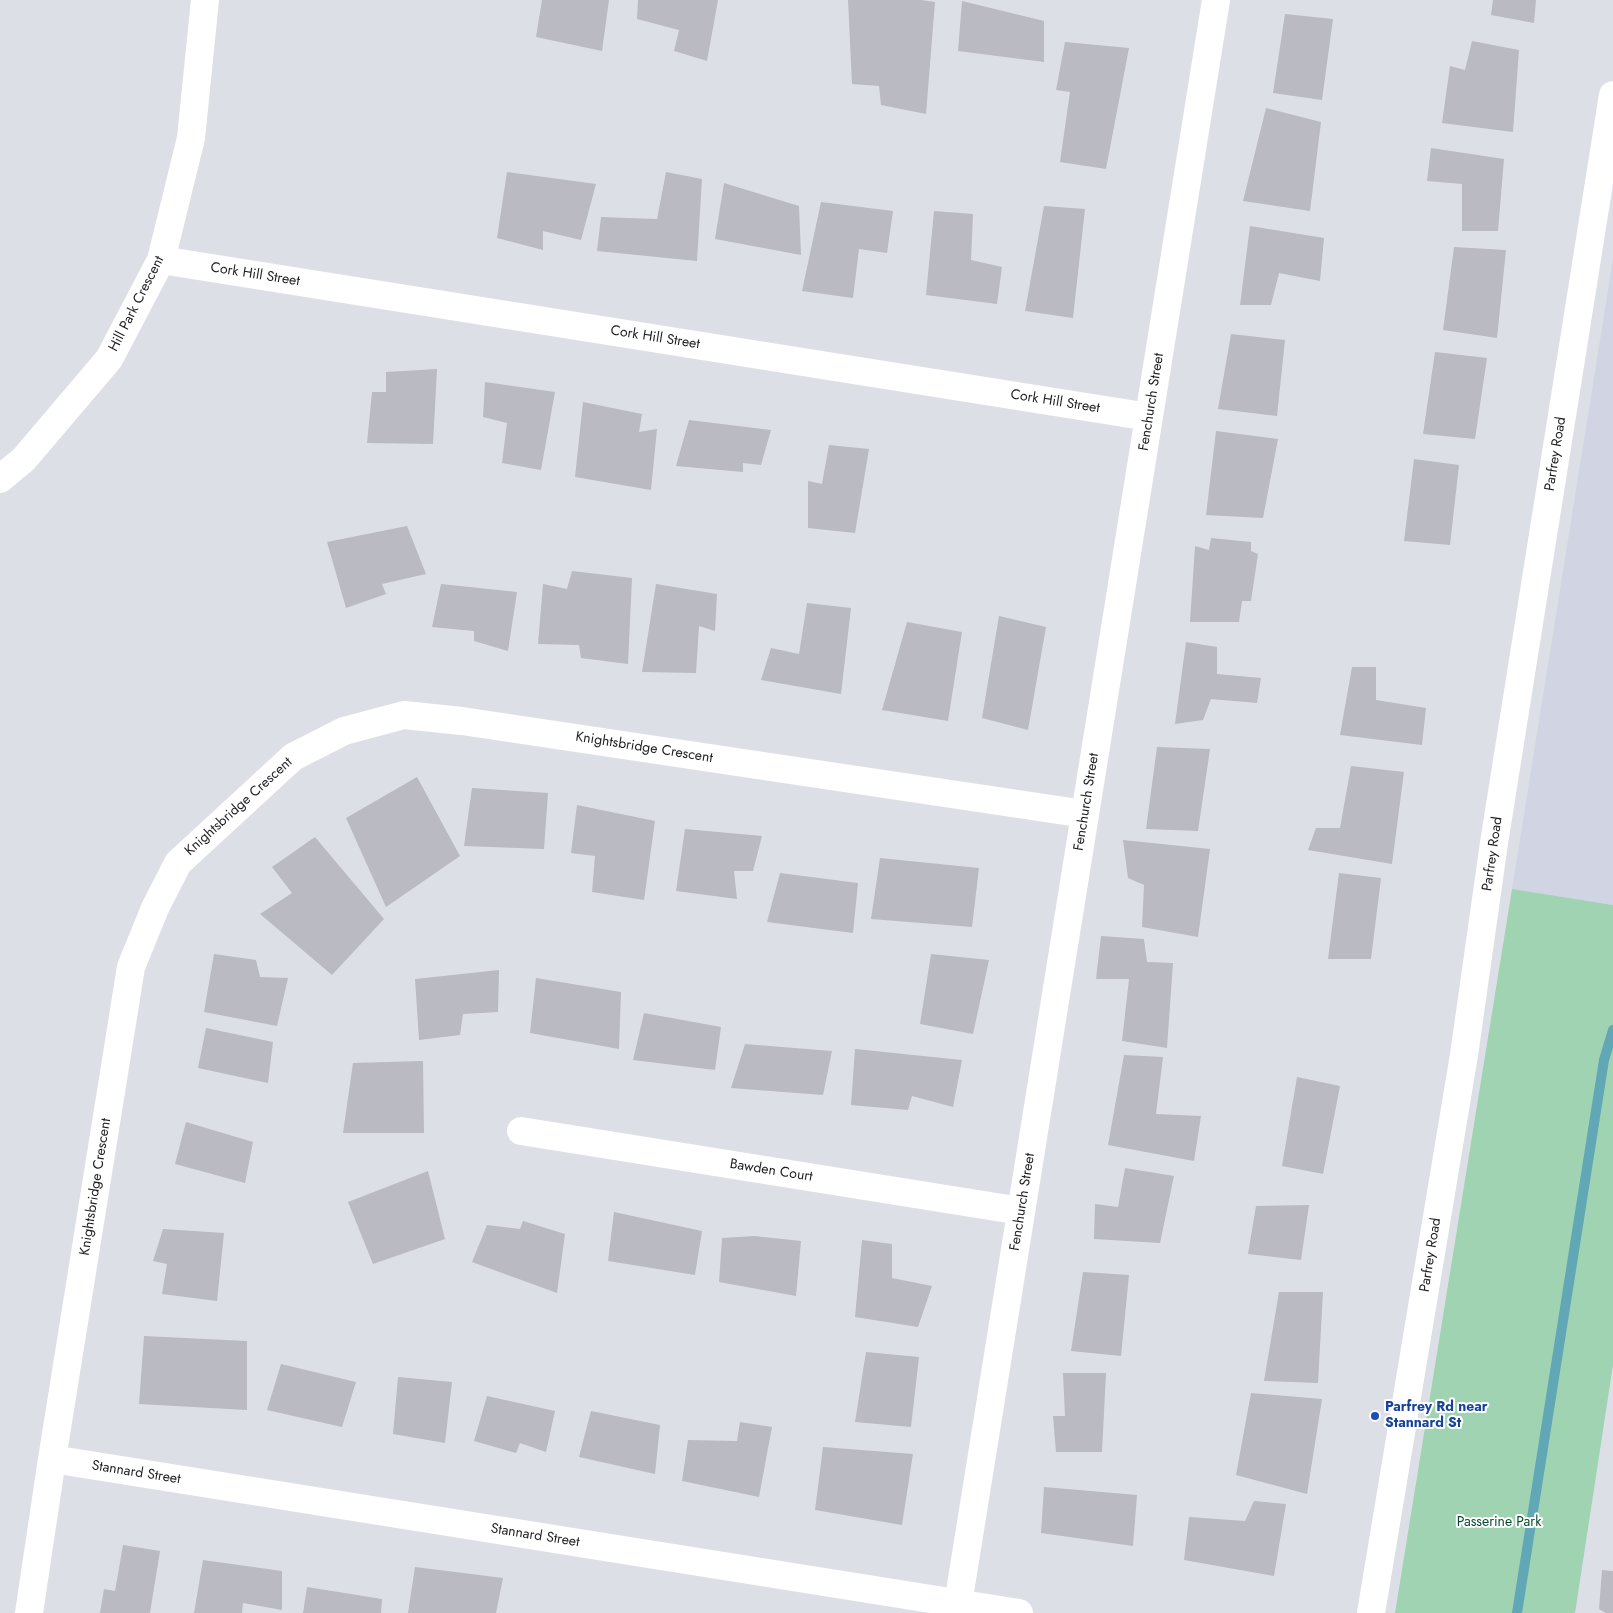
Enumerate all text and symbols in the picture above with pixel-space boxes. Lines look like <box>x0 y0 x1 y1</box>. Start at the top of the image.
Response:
street label: Hill Park Crescent <box>106 253 168 355</box>
street label: Cork Hill Street <box>209 260 301 290</box>
street label: Cork Hill Street <box>609 323 701 353</box>
street label: Fenchurch Street <box>1136 352 1168 452</box>
street label: Cork Hill Street <box>1009 387 1101 417</box>
street label: Parfrey Road <box>1542 416 1570 492</box>
street label: Knightsbridge Crescent <box>574 729 714 767</box>
street label: Fenchurch Street <box>1071 752 1103 852</box>
street label: Knightsbridge Crescent <box>182 754 296 860</box>
street label: Parfrey Road <box>1479 816 1507 892</box>
street label: Knightsbridge Crescent <box>77 1117 115 1257</box>
street label: Fenchurch Street <box>1007 1152 1039 1252</box>
street label: Bawden Court <box>728 1156 814 1186</box>
street label: Parfrey Road <box>1417 1217 1445 1293</box>
place label: Parfrey Rd near Stannard St <box>1385 1400 1488 1432</box>
marker: Parfrey Rd near Stannard St <box>1369 1410 1381 1422</box>
street label: Stannard Street <box>90 1458 182 1488</box>
park label: Passerine Park <box>1457 1515 1541 1531</box>
street label: Stannard Street <box>489 1521 581 1551</box>

